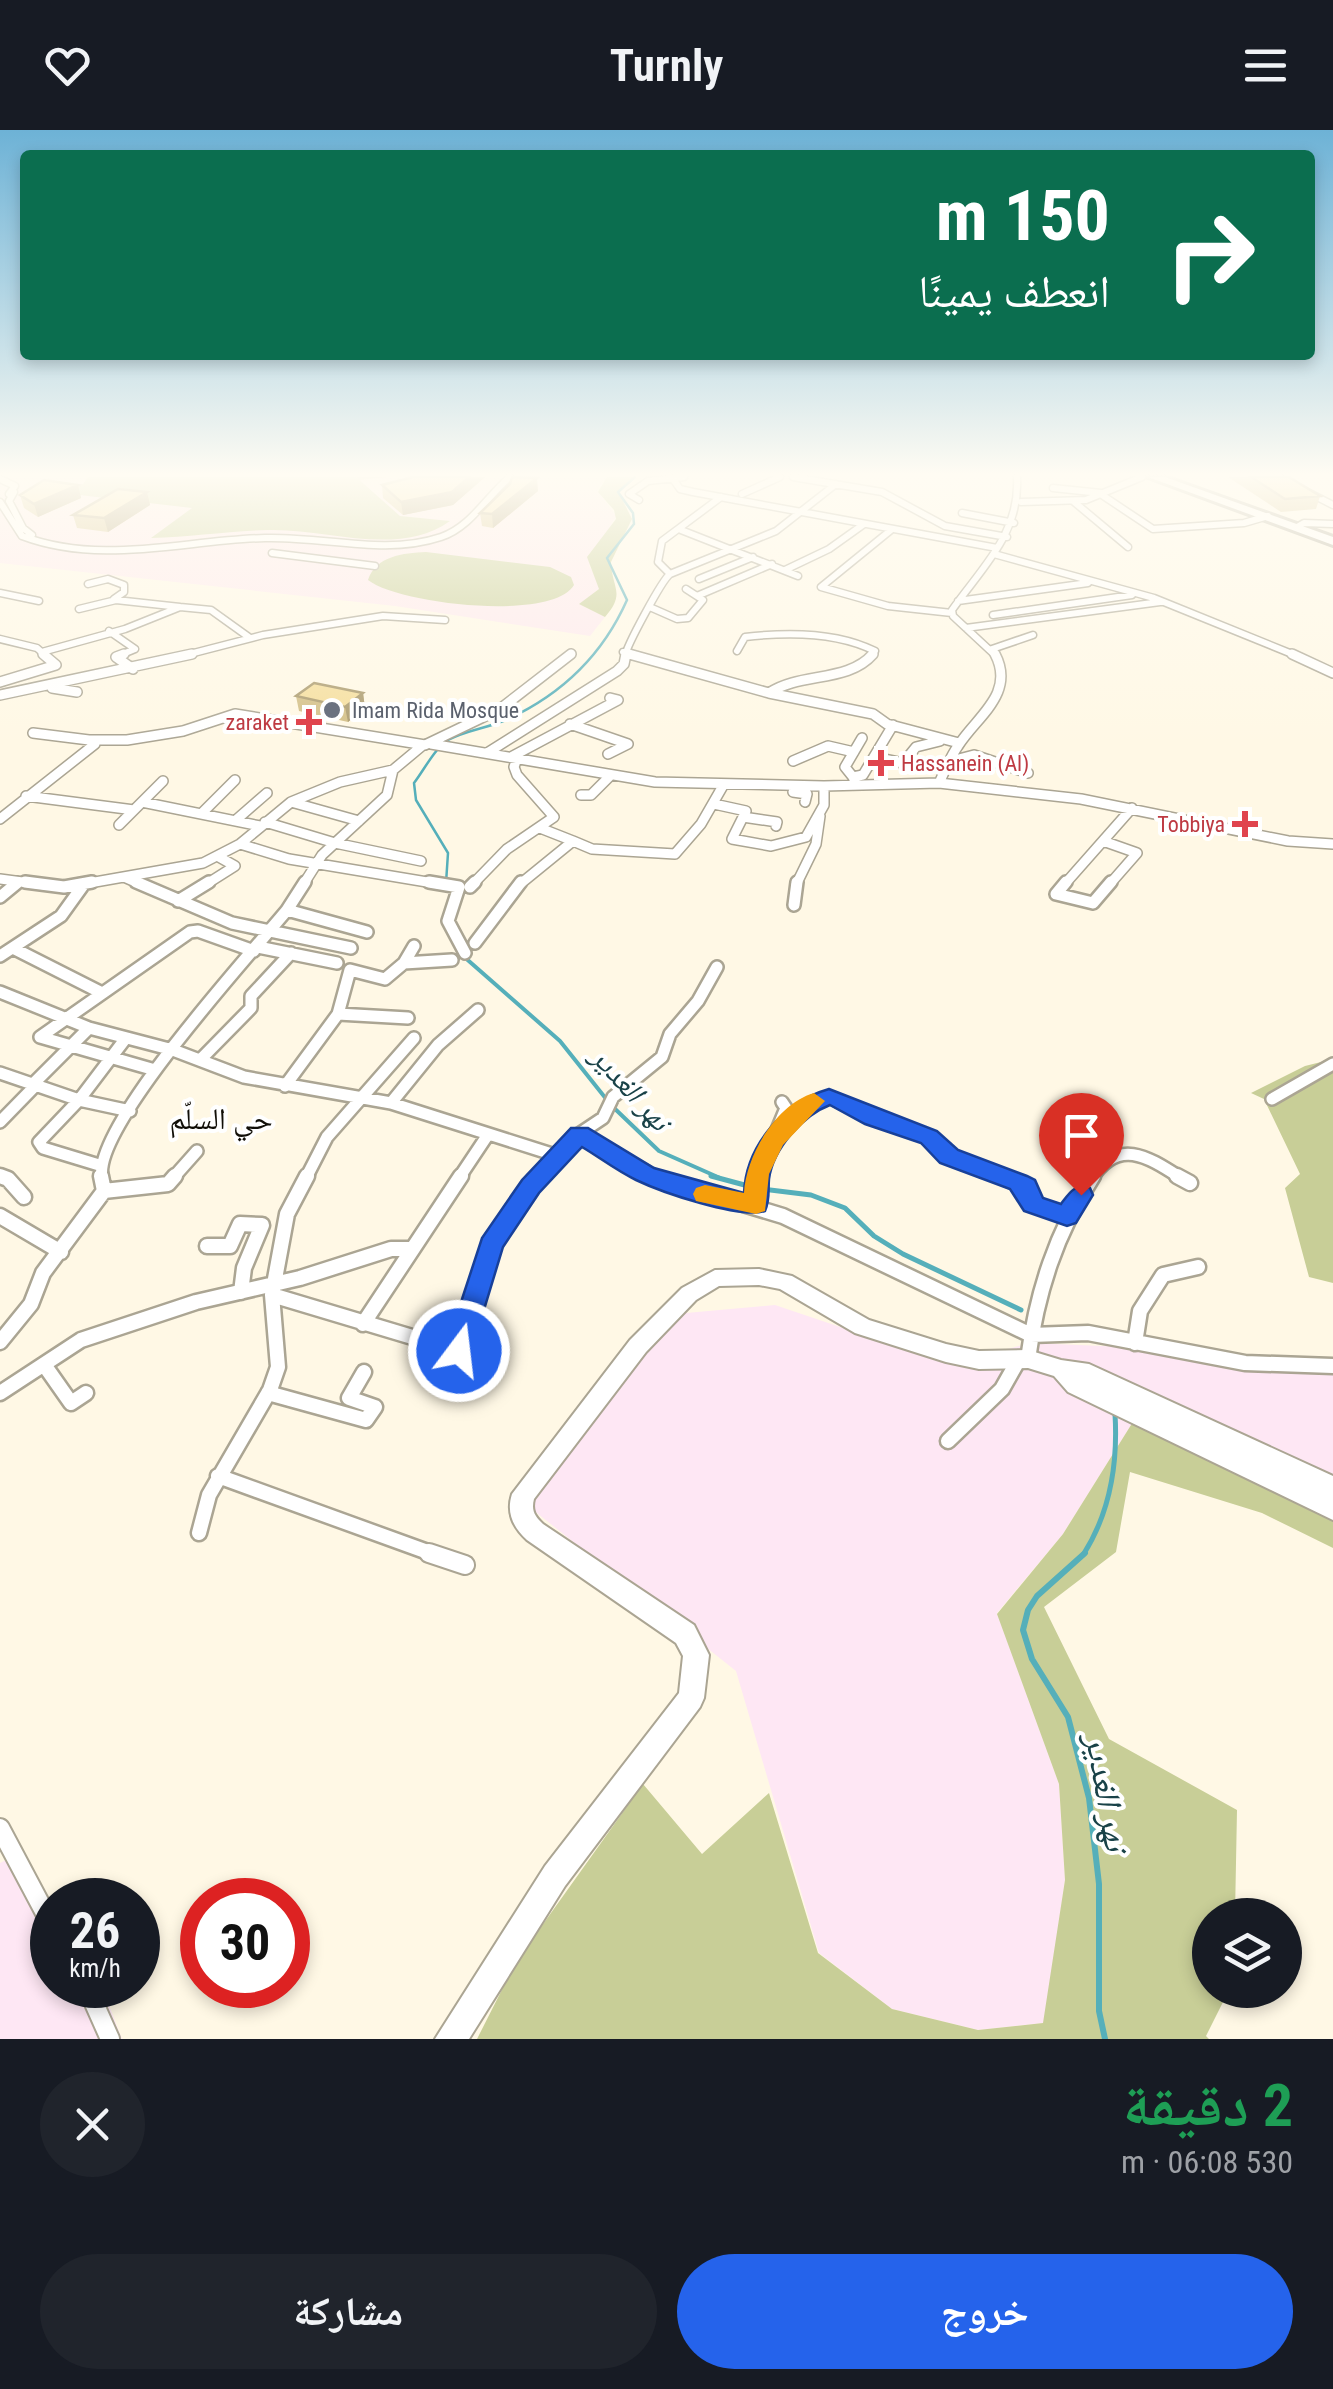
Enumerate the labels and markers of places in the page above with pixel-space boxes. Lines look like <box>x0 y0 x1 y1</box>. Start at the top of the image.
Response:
place label: Imam Rida Mosque <box>352 698 519 723</box>
marker: Imam Rida Mosque <box>321 699 343 721</box>
place label: zaraket <box>225 710 289 735</box>
marker: zaraket <box>298 711 320 733</box>
place label: Hassanein (Al) <box>901 751 1029 777</box>
marker: Hassanein (Al) <box>870 752 892 774</box>
place label: Tobbiya <box>1157 812 1225 837</box>
marker: Tobbiya <box>1234 813 1256 835</box>
pin <box>1039 1093 1124 1196</box>

